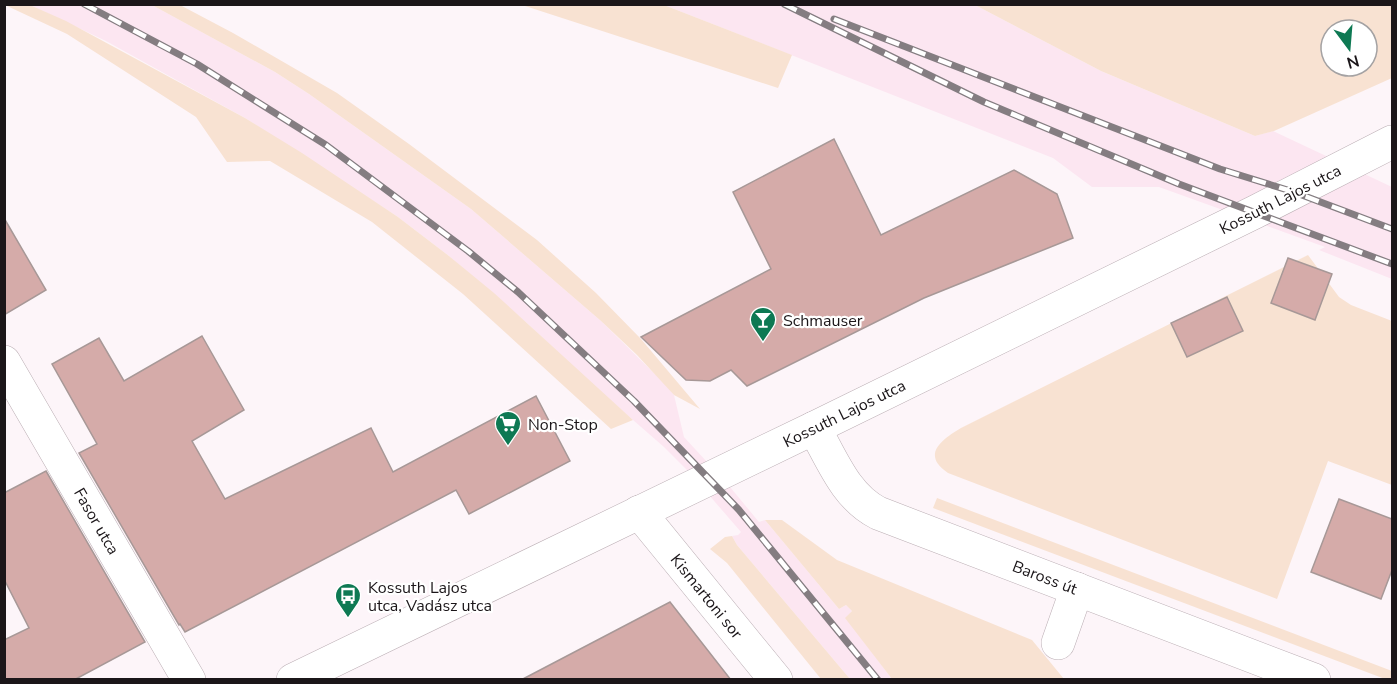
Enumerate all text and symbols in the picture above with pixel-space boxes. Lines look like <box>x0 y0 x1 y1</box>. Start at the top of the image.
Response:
north arrow <box>1319 18 1379 78</box>
text: N <box>1344 49 1362 74</box>
street label: Kossuth Lajos utca <box>1216 160 1345 240</box>
bar icon: Schmauser <box>748 305 778 343</box>
place label: Schmauser <box>783 310 863 332</box>
street label: Kossuth Lajos utca <box>779 375 909 453</box>
supermarket icon: Non-Stop <box>493 409 523 447</box>
place label: Non-Stop <box>528 414 598 436</box>
street label: Fasor utca <box>68 484 124 559</box>
street label: Kismartoni sor <box>665 550 747 644</box>
street label: Baross út <box>1009 555 1081 601</box>
place label: Kossuth Lajos utca, Vadász utca <box>368 577 492 617</box>
bus stop icon: Kossuth Lajos utca, Vadász utca <box>333 581 363 619</box>

